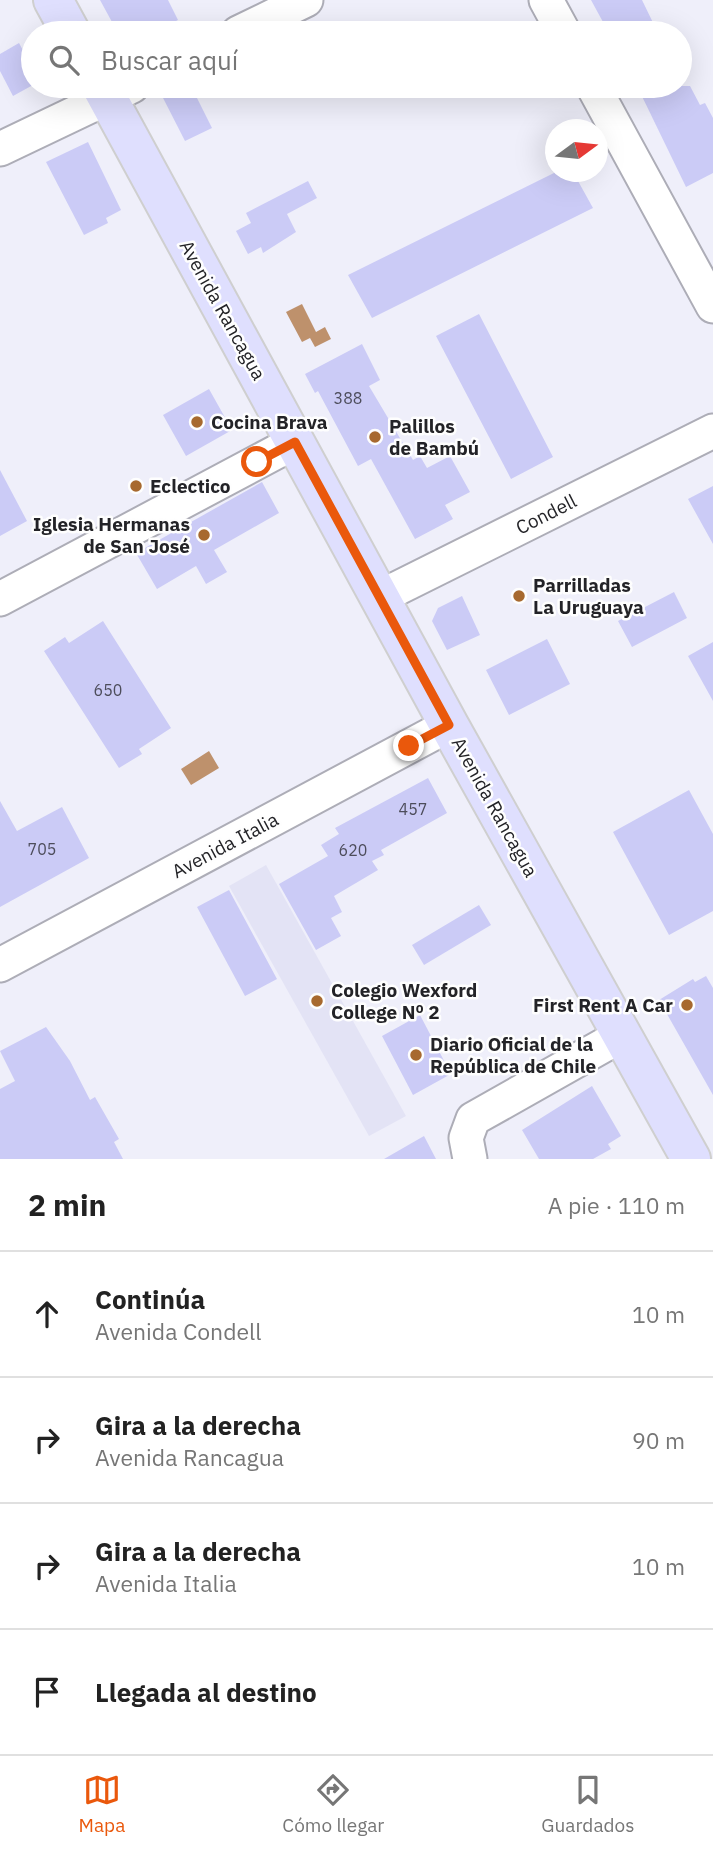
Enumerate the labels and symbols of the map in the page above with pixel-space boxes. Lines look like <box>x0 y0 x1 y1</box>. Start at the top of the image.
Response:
north arrow <box>545 119 608 182</box>
street label: Avenida Rancagua <box>175 236 271 384</box>
house number: 388 <box>334 388 362 408</box>
place label: Cocina Brava <box>211 410 328 434</box>
marker: Cocina Brava <box>189 414 205 430</box>
place label: Palillos de Bambú <box>389 414 479 460</box>
marker: Palillos de Bambú <box>367 429 383 445</box>
route start <box>241 446 272 477</box>
place label: Eclectico <box>150 474 231 498</box>
marker: Eclectico <box>128 478 144 494</box>
street label: Condell <box>512 489 580 539</box>
place label: Iglesia Hermanas de San José <box>33 512 190 558</box>
marker: Iglesia Hermanas de San José <box>196 527 212 543</box>
place label: Parrilladas La Uruguaya <box>533 573 644 619</box>
marker: Parrilladas La Uruguaya <box>511 588 527 604</box>
house number: 650 <box>94 680 122 700</box>
route end <box>393 730 424 761</box>
street label: Avenida Rancagua <box>447 733 543 881</box>
house number: 457 <box>399 799 427 819</box>
street label: Avenida Italia <box>168 807 282 883</box>
house number: 705 <box>28 839 56 859</box>
house number: 620 <box>339 840 367 860</box>
place label: Colegio Wexford College Nº 2 <box>331 978 477 1024</box>
marker: Colegio Wexford College Nº 2 <box>309 993 325 1009</box>
place label: First Rent A Car <box>533 993 673 1017</box>
marker: First Rent A Car <box>679 997 695 1013</box>
place label: Diario Oficial de la República de Chile <box>430 1032 596 1078</box>
marker: Diario Oficial de la República de Chile <box>408 1047 424 1063</box>

